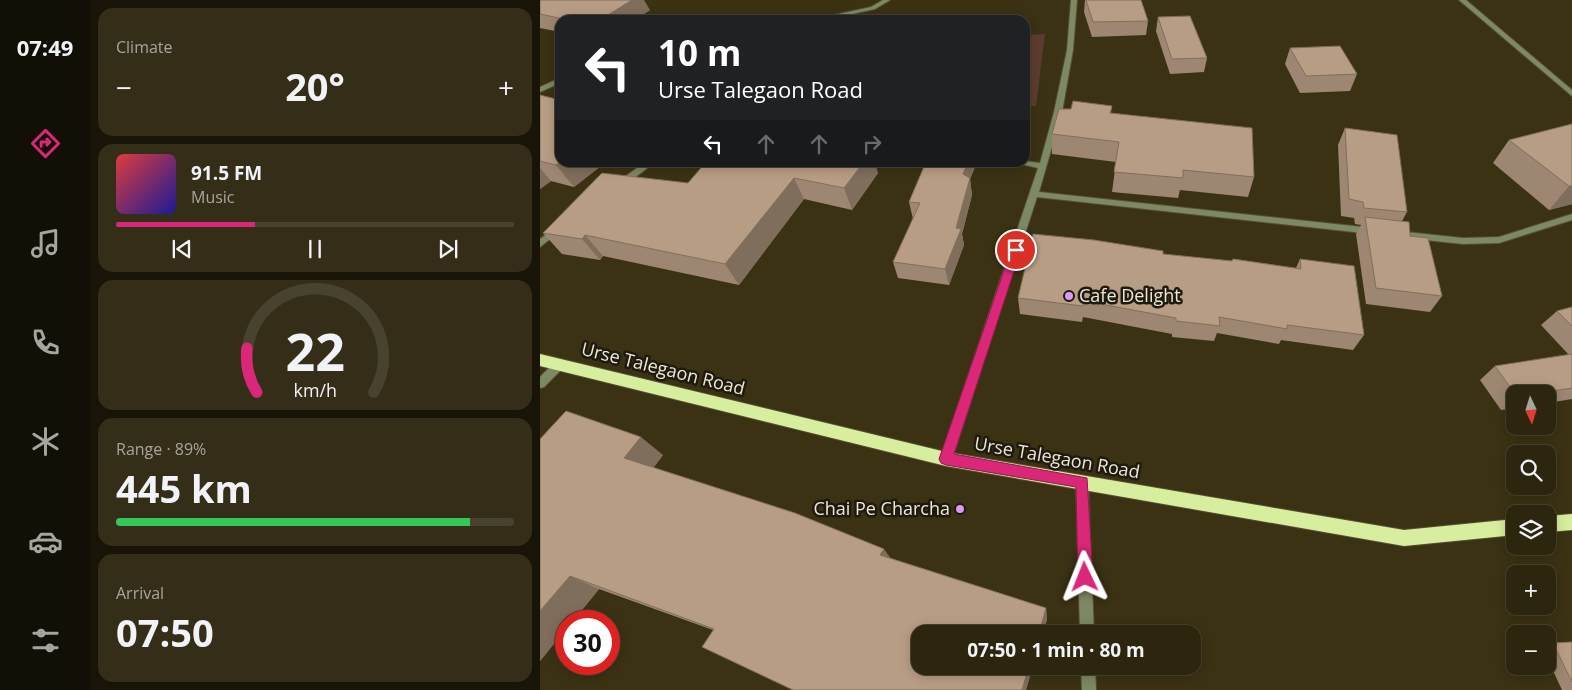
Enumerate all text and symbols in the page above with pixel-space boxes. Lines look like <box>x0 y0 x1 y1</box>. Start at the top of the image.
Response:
text: 10 m <box>658 29 741 76</box>
text: 07:49 <box>17 32 73 62</box>
icon: left <box>575 35 640 100</box>
text: Climate <box>116 36 173 58</box>
text: 20° <box>285 60 345 112</box>
text: − <box>116 68 132 106</box>
text: + <box>498 68 514 106</box>
text: Urse Talegaon Road <box>658 74 863 104</box>
icon: directions <box>28 126 63 161</box>
icon: left <box>699 130 727 158</box>
icon: ahead <box>752 130 780 158</box>
icon: ahead <box>805 130 833 158</box>
icon: right <box>858 130 886 158</box>
text: 91.5 FM <box>191 160 262 186</box>
text: Music <box>191 186 235 208</box>
icon: music <box>28 226 63 261</box>
pin <box>995 229 1037 271</box>
icon: previous <box>168 235 196 263</box>
icon: pause <box>301 235 329 263</box>
icon: next <box>434 235 462 263</box>
icon: arrive <box>1002 236 1030 264</box>
place label: Cafe Delight <box>1079 283 1181 307</box>
marker: Cafe Delight <box>1063 290 1075 302</box>
text: 22 <box>285 315 345 386</box>
icon: phone <box>28 325 63 360</box>
street label: Urse Talegaon Road <box>579 336 747 400</box>
text: km/h <box>293 378 337 402</box>
north arrow <box>1506 385 1556 435</box>
map controls <box>1506 385 1556 675</box>
icon: climate <box>28 424 63 459</box>
street label: Urse Talegaon Road <box>973 431 1142 483</box>
text: Range · 89% <box>116 438 206 460</box>
button: search <box>1506 445 1556 495</box>
text: 445 km <box>116 462 252 514</box>
place label: Chai Pe Charcha <box>813 496 950 520</box>
marker: Chai Pe Charcha <box>954 503 966 515</box>
button: layers <box>1506 505 1556 555</box>
icon: car <box>28 524 63 559</box>
position arrow <box>1058 550 1110 602</box>
button: + <box>1506 565 1556 615</box>
text: Arrival <box>116 582 164 604</box>
text: 07:50 <box>116 606 214 658</box>
speed limit sign: 30 <box>555 610 620 675</box>
icon: filters <box>28 623 63 658</box>
button: − <box>1506 625 1556 675</box>
text: 07:50 · 1 min · 80 m <box>967 637 1145 663</box>

